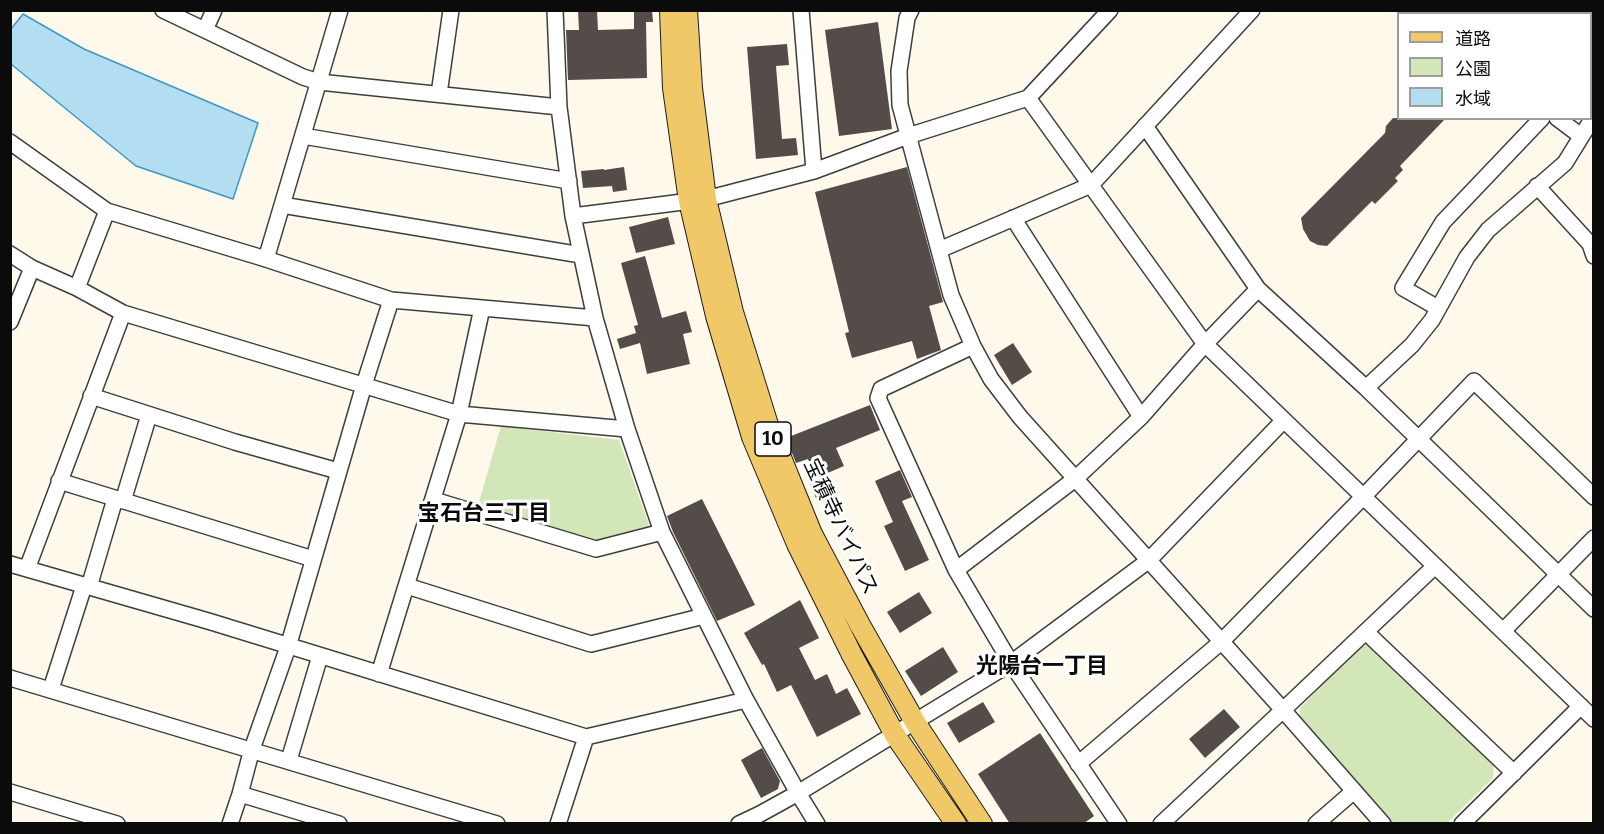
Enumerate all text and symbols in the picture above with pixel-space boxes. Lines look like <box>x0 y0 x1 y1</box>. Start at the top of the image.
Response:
legend <box>1397 12 1592 120</box>
text: 道路 <box>1455 28 1491 50</box>
text: 公園 <box>1455 58 1491 80</box>
text: 水域 <box>1455 88 1491 110</box>
road number: 10 <box>755 422 791 456</box>
street label: 宝積寺バイパス <box>798 455 882 599</box>
district label: 宝石台三丁目 <box>418 501 550 527</box>
district label: 光陽台一丁目 <box>976 654 1108 680</box>

